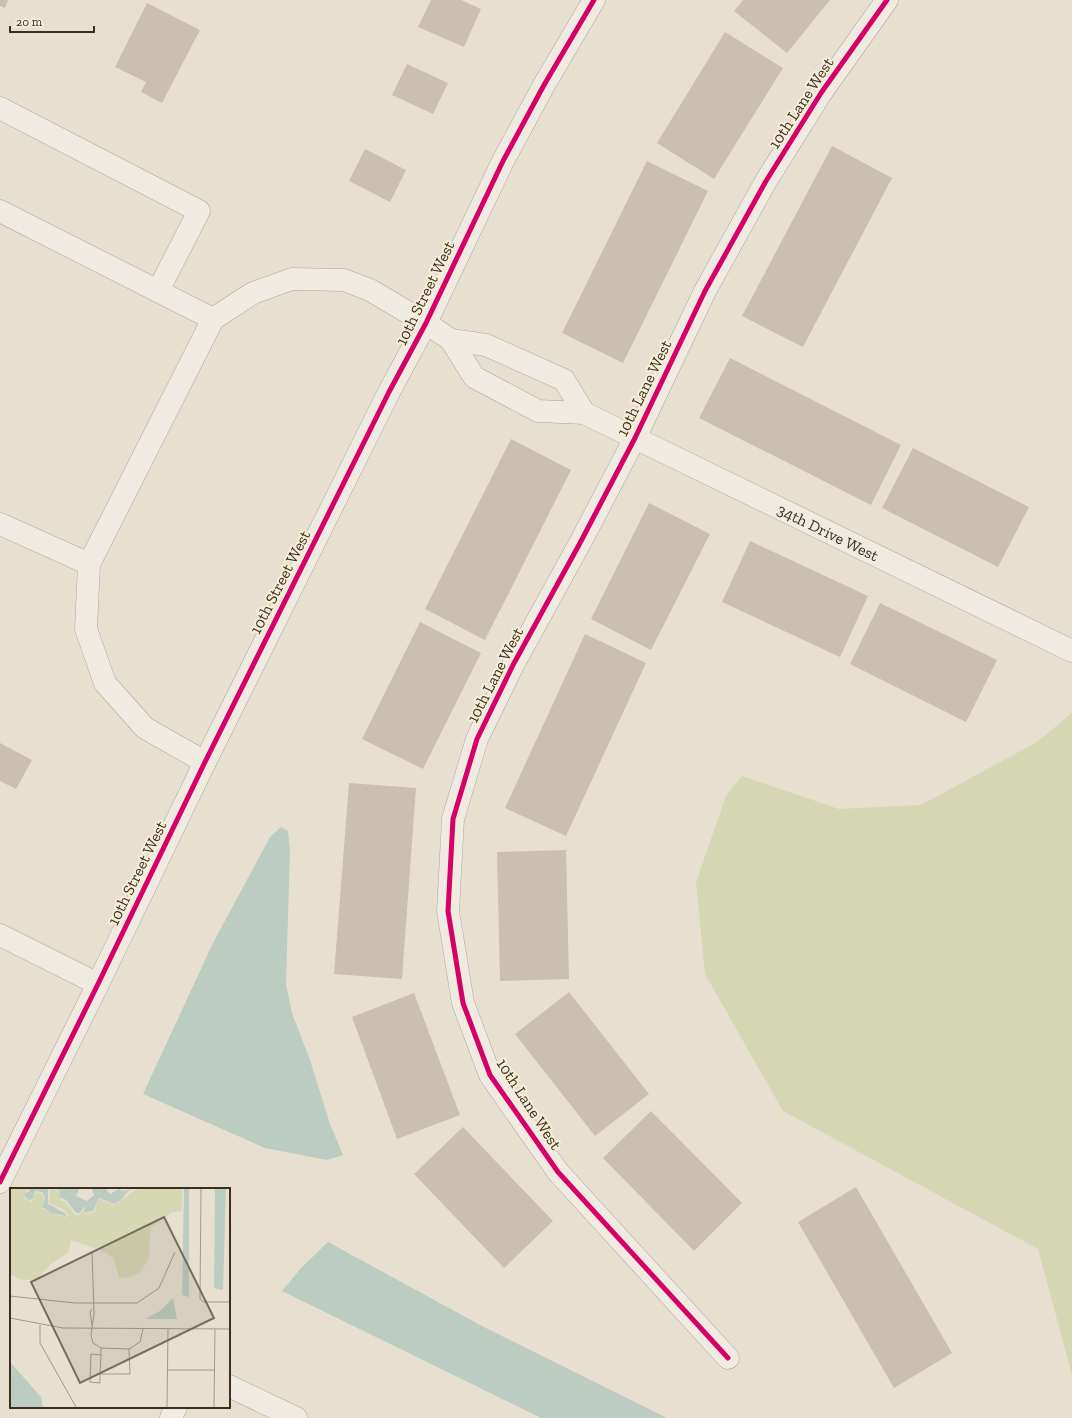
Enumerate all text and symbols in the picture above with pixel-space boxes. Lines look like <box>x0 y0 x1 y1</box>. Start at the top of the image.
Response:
scale bar <box>10 8 94 34</box>
text: 20 m <box>16 15 43 29</box>
street label: 10th Lane West <box>765 54 838 152</box>
street label: 10th Street West <box>392 238 458 348</box>
street label: 10th Lane West <box>613 337 676 439</box>
street label: 34th Drive West <box>774 499 882 565</box>
street label: 10th Street West <box>246 527 314 637</box>
street label: 10th Lane West <box>463 624 527 726</box>
street label: 10th Street West <box>104 818 170 928</box>
street label: 10th Lane West <box>493 1055 566 1153</box>
inset map <box>10 1188 230 1408</box>

